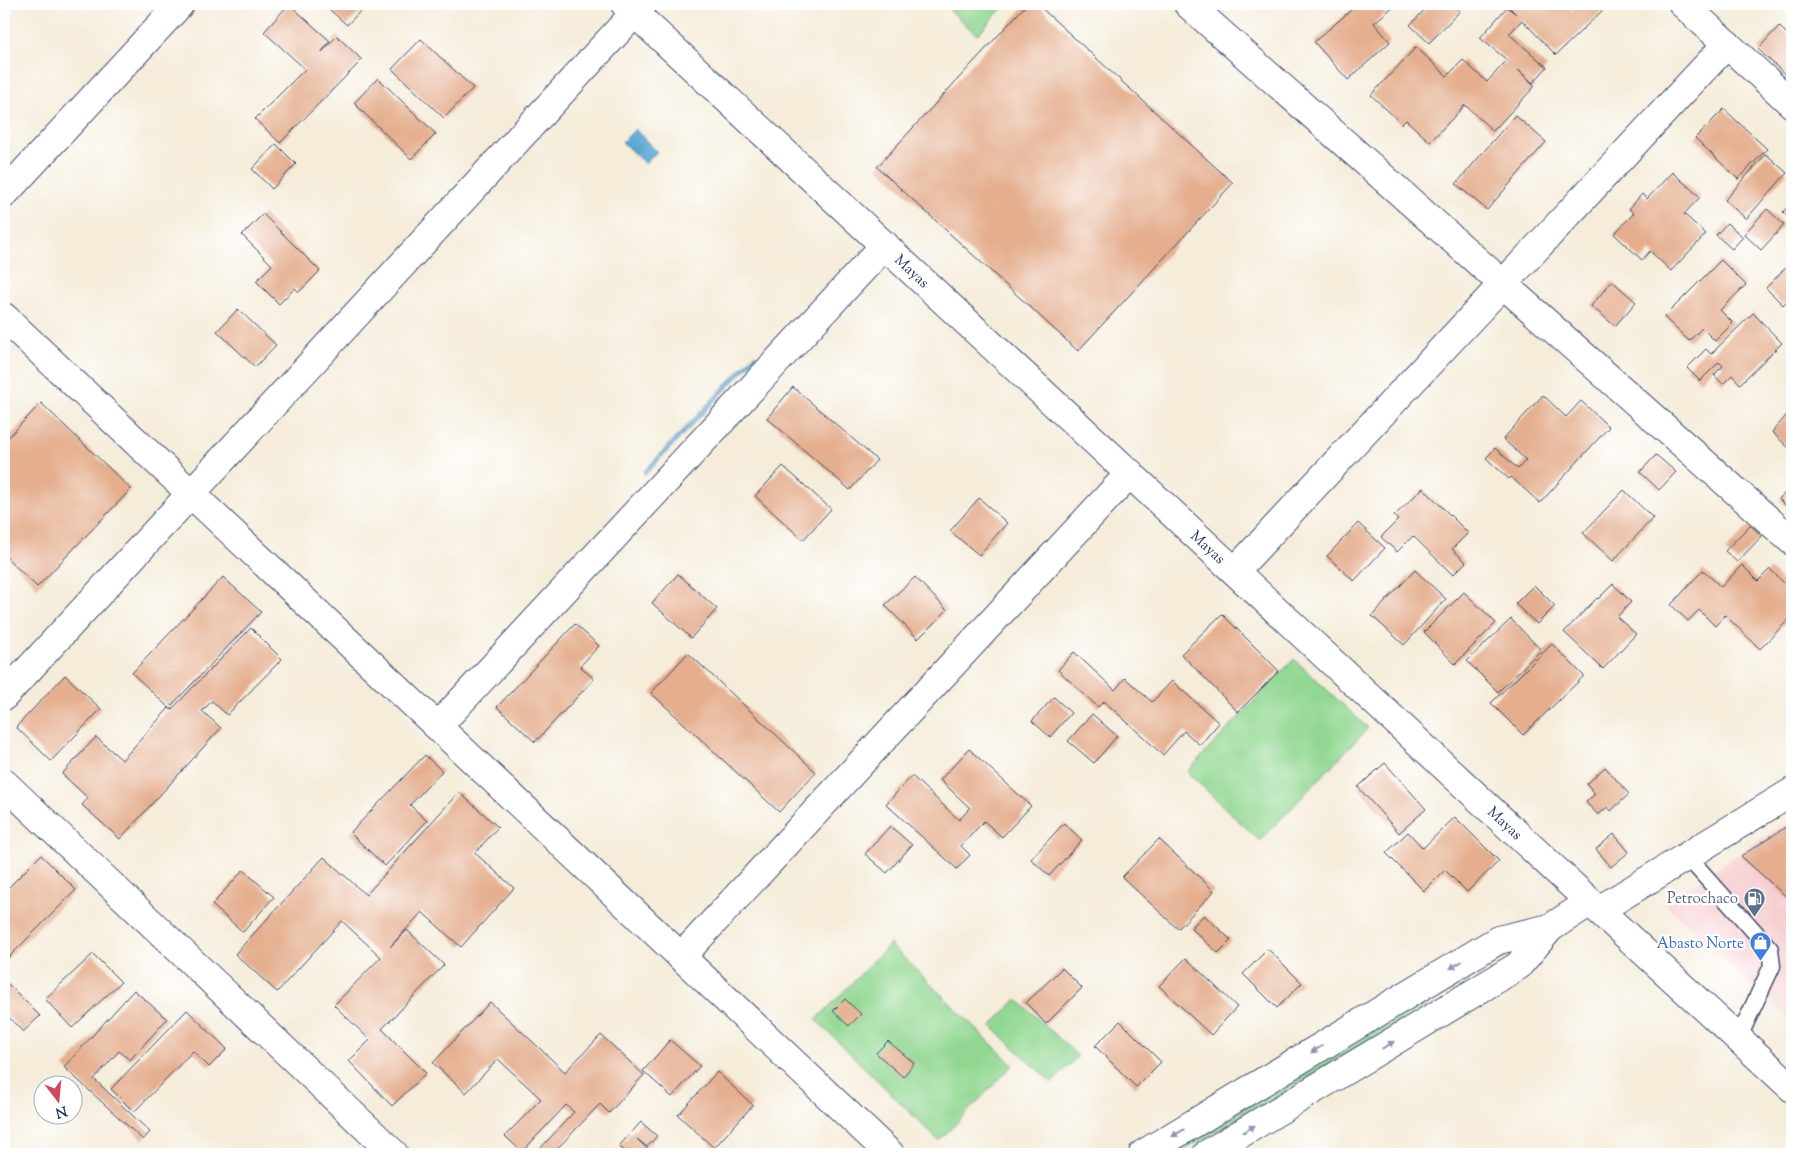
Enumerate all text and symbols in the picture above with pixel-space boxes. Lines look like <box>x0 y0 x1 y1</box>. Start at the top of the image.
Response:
street label: Mayas <box>889 251 933 294</box>
street label: Mayas <box>1185 527 1229 570</box>
street label: Mayas <box>1482 803 1526 846</box>
fuel station icon: Petrochaco <box>1742 886 1766 917</box>
place label: Petrochaco <box>1667 889 1738 910</box>
shop icon: Abasto Norte <box>1748 931 1772 962</box>
place label: Abasto Norte <box>1657 934 1744 955</box>
one-way arrow <box>1450 961 1463 970</box>
one-way arrow <box>1381 1040 1394 1049</box>
one-way arrow <box>1311 1045 1324 1054</box>
north arrow <box>32 1076 82 1126</box>
text: N <box>53 1099 69 1122</box>
one-way arrow <box>1242 1124 1255 1134</box>
one-way arrow <box>1171 1129 1184 1138</box>

